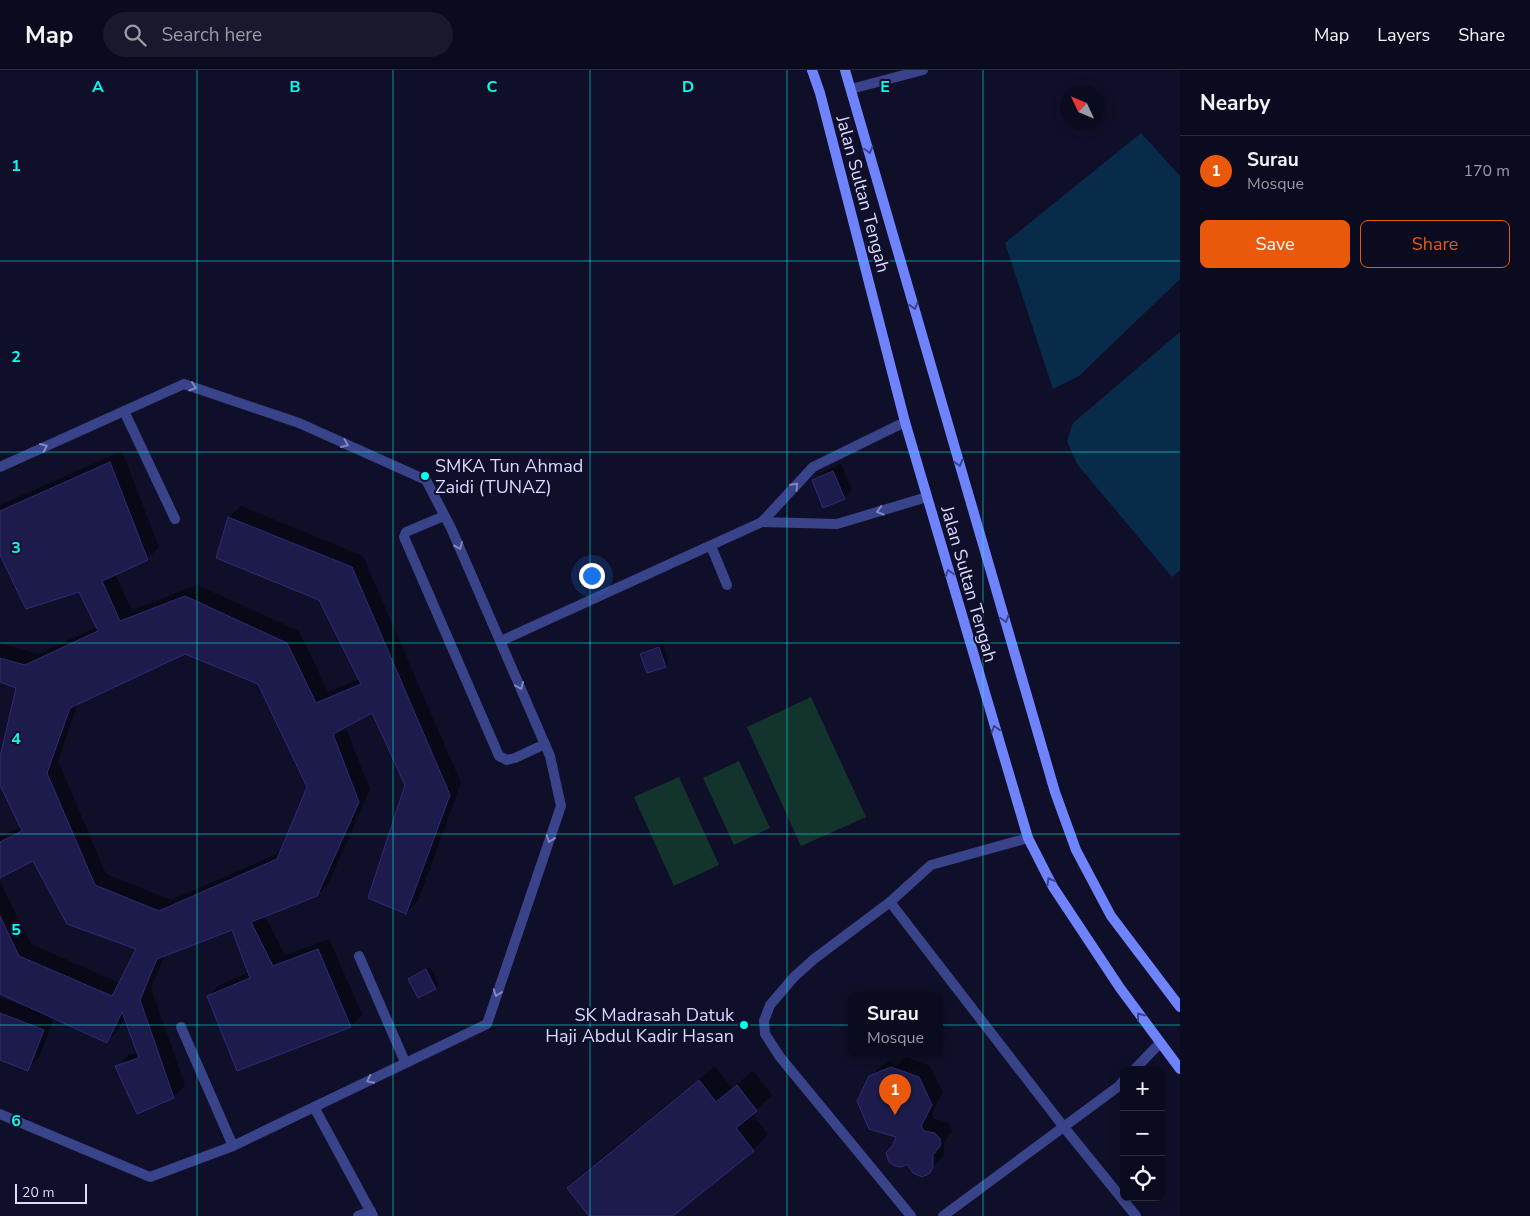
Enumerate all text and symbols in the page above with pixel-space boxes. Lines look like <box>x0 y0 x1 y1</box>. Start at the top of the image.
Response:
search box <box>103 12 453 57</box>
text: Map <box>25 19 73 51</box>
icon: search <box>121 21 149 49</box>
text: Search here <box>161 22 262 48</box>
text: Map <box>1314 23 1349 47</box>
text: Layers <box>1377 23 1430 47</box>
text: Share <box>1458 23 1505 47</box>
text: A <box>92 76 104 98</box>
text: B <box>289 76 301 98</box>
text: C <box>487 76 498 98</box>
text: D <box>682 76 694 98</box>
text: E <box>880 76 890 98</box>
north arrow <box>1060 85 1105 130</box>
text: Nearby <box>1200 89 1270 117</box>
street label: Jalan Sultan Tengah <box>830 112 896 275</box>
one-way arrow <box>863 146 873 154</box>
text: Surau <box>1247 147 1299 173</box>
text: 1 <box>11 155 21 177</box>
text: 1 <box>1211 160 1221 182</box>
text: 170 m <box>1463 160 1510 182</box>
text: Mosque <box>1247 173 1304 195</box>
button: Save <box>1200 220 1350 268</box>
button: Share <box>1360 220 1510 268</box>
one-way arrow <box>909 302 919 310</box>
text: 2 <box>11 346 21 368</box>
one-way arrow <box>188 382 197 392</box>
one-way arrow <box>340 437 349 448</box>
one-way arrow <box>39 443 48 453</box>
place label: SMKA Tun Ahmad Zaidi (TUNAZ) <box>435 454 583 499</box>
one-way arrow <box>954 458 964 466</box>
marker: SMKA Tun Ahmad Zaidi (TUNAZ) <box>419 470 431 482</box>
one-way arrow <box>789 483 798 492</box>
street label: Jalan Sultan Tengah <box>935 502 1003 665</box>
one-way arrow <box>875 505 884 516</box>
text: 3 <box>11 537 21 559</box>
one-way arrow <box>452 541 463 550</box>
your location <box>579 563 605 589</box>
one-way arrow <box>944 569 954 578</box>
one-way arrow <box>999 614 1009 622</box>
one-way arrow <box>514 681 524 690</box>
one-way arrow <box>990 725 1000 733</box>
text: 4 <box>11 728 21 750</box>
one-way arrow <box>546 834 556 843</box>
one-way arrow <box>1047 877 1057 886</box>
text: 5 <box>11 919 21 941</box>
one-way arrow <box>493 988 503 996</box>
popup <box>848 992 943 1057</box>
text: Surau <box>867 1001 919 1027</box>
place label: SK Madrasah Datuk Haji Abdul Kadir Hasan <box>545 1003 735 1048</box>
one-way arrow <box>1138 1013 1146 1022</box>
marker: SK Madrasah Datuk Haji Abdul Kadir Hasan <box>738 1019 750 1031</box>
text: Mosque <box>867 1027 924 1049</box>
map controls <box>1120 1066 1165 1201</box>
button: + <box>1120 1066 1165 1111</box>
one-way arrow <box>366 1074 375 1084</box>
pin: 1 <box>879 1074 911 1115</box>
text: 6 <box>11 1110 21 1132</box>
button: − <box>1120 1111 1165 1156</box>
button: locate <box>1120 1156 1165 1201</box>
scale bar <box>15 1181 88 1204</box>
text: 20 m <box>22 1183 54 1202</box>

